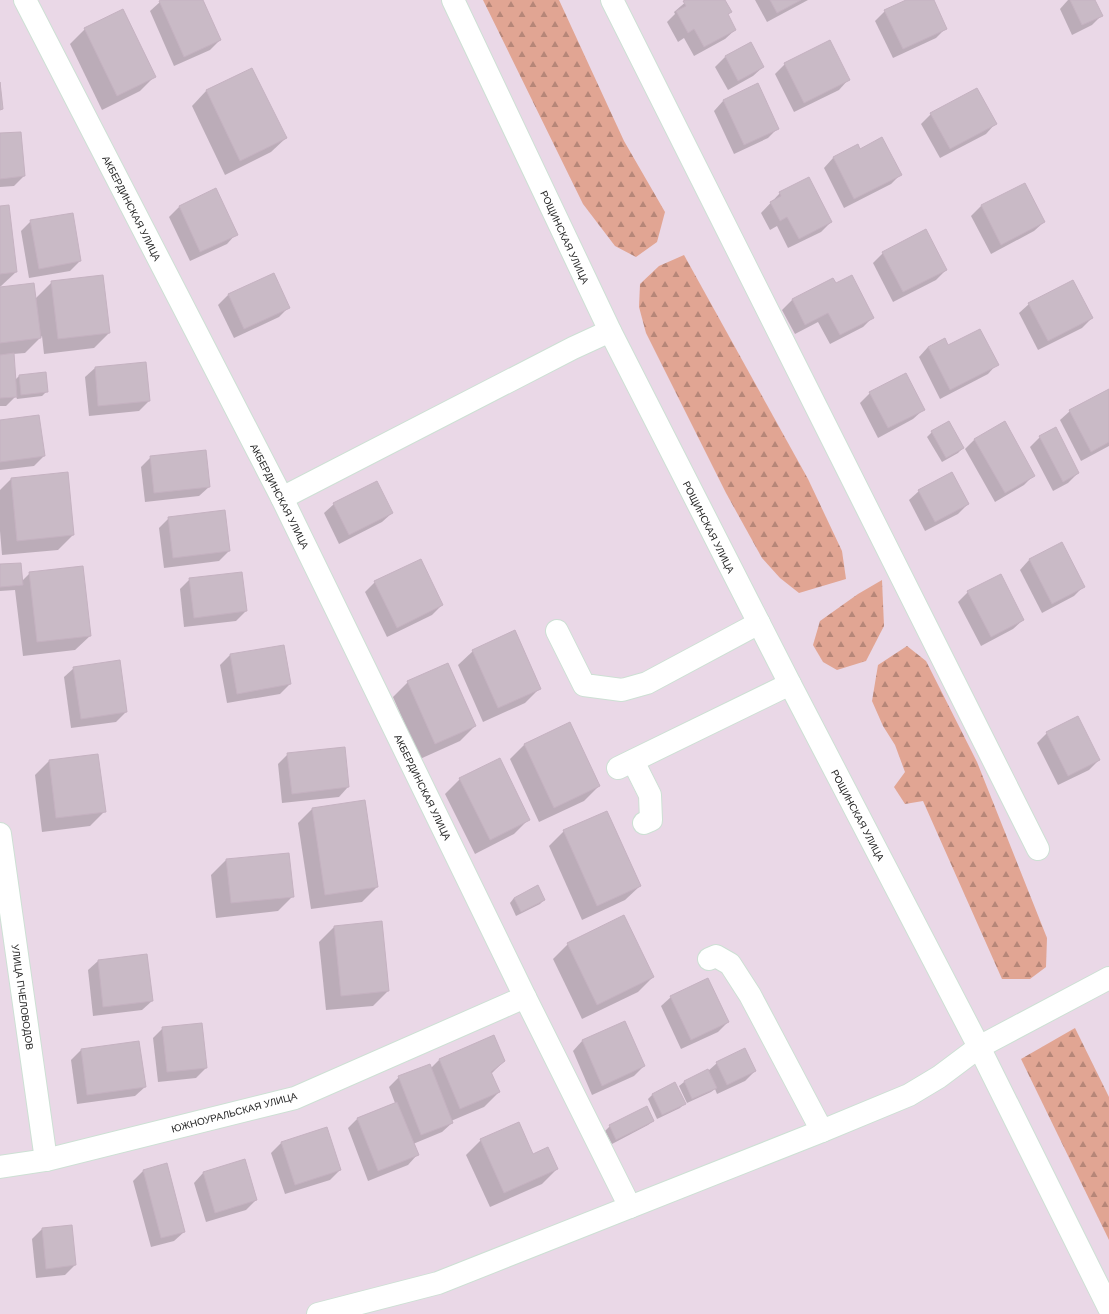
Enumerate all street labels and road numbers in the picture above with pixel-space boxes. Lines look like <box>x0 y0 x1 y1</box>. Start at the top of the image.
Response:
street label: АКБЕРДИНСКАЯ УЛИЦА <box>100 154 163 263</box>
street label: РОЩИНСКАЯ УЛИЦА <box>538 189 591 286</box>
street label: АКБЕРДИНСКАЯ УЛИЦА <box>248 442 311 551</box>
street label: РОЩИНСКАЯ УЛИЦА <box>681 479 737 575</box>
street label: АКБЕРДИНСКАЯ УЛИЦА <box>392 732 453 842</box>
street label: РОЩИНСКАЯ УЛИЦА <box>829 768 886 863</box>
street label: УЛИЦА ПЧЕЛОВОДОВ <box>10 944 35 1051</box>
street label: ЮЖНОУРАЛЬСКАЯ УЛИЦА <box>170 1090 298 1135</box>

